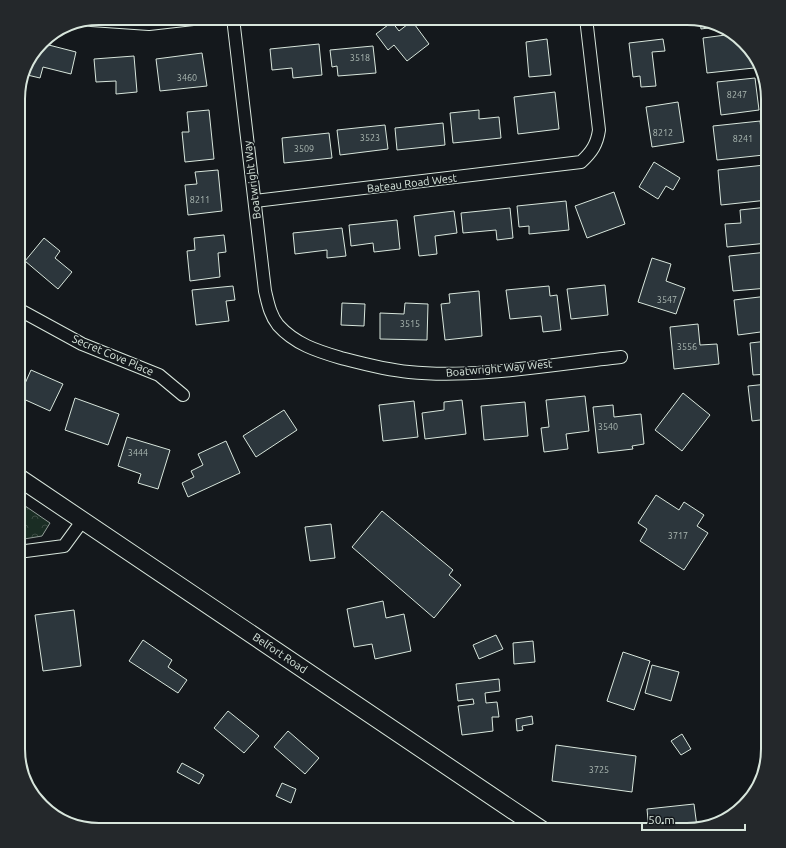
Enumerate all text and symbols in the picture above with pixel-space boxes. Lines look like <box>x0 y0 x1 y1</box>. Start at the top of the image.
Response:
house number: 3518 <box>350 53 370 63</box>
house number: 3460 <box>177 73 197 83</box>
house number: 8247 <box>727 90 747 100</box>
house number: 8212 <box>653 128 673 138</box>
house number: 3523 <box>360 133 380 143</box>
house number: 8241 <box>733 134 753 144</box>
street label: Boatwright Way <box>241 139 263 220</box>
house number: 3509 <box>294 144 314 154</box>
street label: Bateau Road West <box>366 171 458 194</box>
house number: 8211 <box>190 195 210 205</box>
house number: 3547 <box>657 295 677 305</box>
house number: 3515 <box>400 319 420 329</box>
street label: Secret Cove Place <box>70 332 156 378</box>
house number: 3556 <box>677 342 697 352</box>
street label: Boatwright Way West <box>445 357 553 379</box>
house number: 3540 <box>598 422 618 432</box>
house number: 3444 <box>128 448 148 458</box>
house number: 3717 <box>668 531 688 541</box>
street label: Belfort Road <box>251 630 309 676</box>
house number: 3725 <box>589 765 609 775</box>
scale bar <box>642 806 745 832</box>
text: 50 m <box>648 813 675 826</box>

